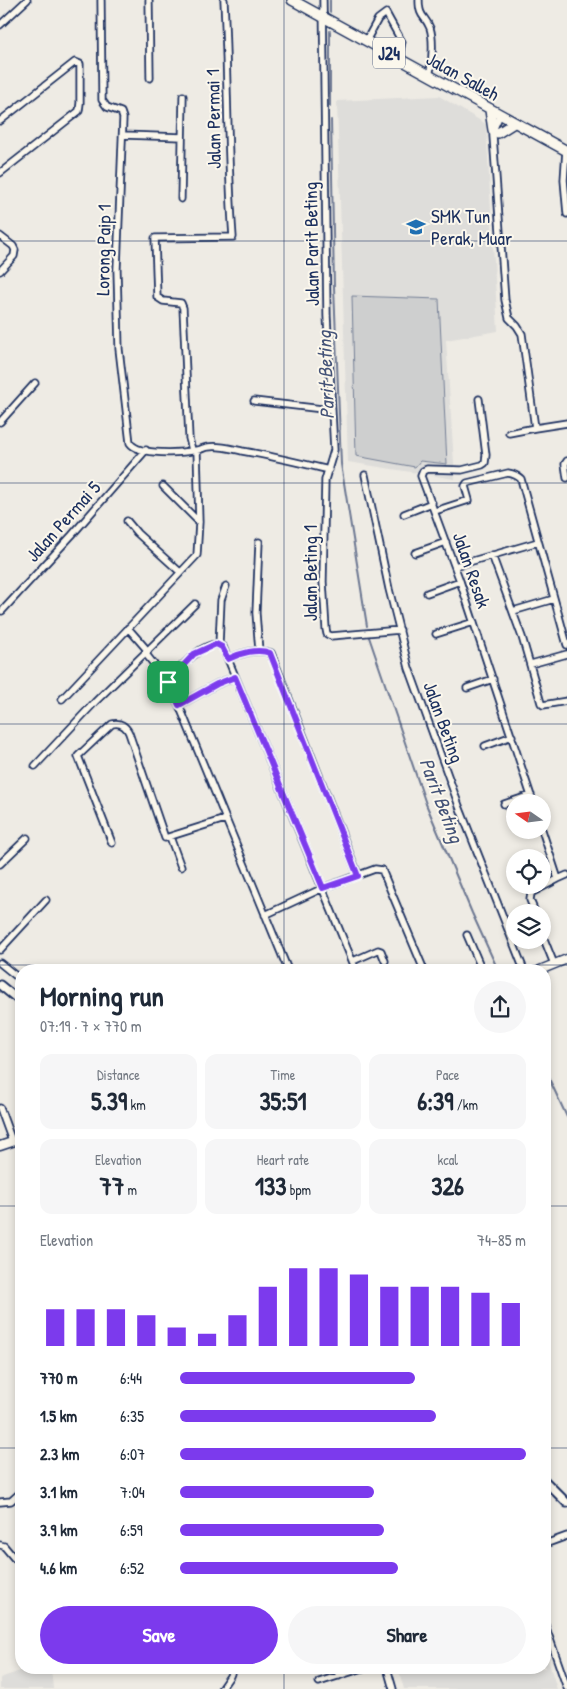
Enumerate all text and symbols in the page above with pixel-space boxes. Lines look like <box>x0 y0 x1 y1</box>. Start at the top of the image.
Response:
road number: J24 <box>373 38 405 68</box>
street label: Jalan Salleh <box>422 45 504 107</box>
street label: Jalan Permai 1 <box>199 69 227 169</box>
street label: Jalan Parit Beting <box>297 182 325 306</box>
place label: SMK Tun Perak, Muar <box>431 203 513 251</box>
street label: Lorong Paip 1 <box>89 204 117 296</box>
school or university icon: SMK Tun Perak, Muar <box>405 216 427 238</box>
water label: Parit Beting <box>310 329 341 420</box>
street label: Jalan Permai 5 <box>20 475 106 567</box>
street label: Jalan Beting 1 <box>297 525 323 621</box>
street label: Jalan Resak <box>447 529 497 612</box>
pin <box>147 661 189 703</box>
icon: arrive <box>154 668 182 696</box>
street label: Jalan Beting <box>417 678 471 766</box>
water label: Parit Beting <box>413 754 471 848</box>
north arrow <box>506 794 551 839</box>
map controls <box>506 794 551 949</box>
button: locate <box>506 849 551 894</box>
button: layers <box>506 904 551 949</box>
text: Morning run <box>40 977 164 1015</box>
button: share <box>474 981 526 1033</box>
text: 07:19 · 7 × 770 m <box>40 1015 142 1037</box>
text: Distance <box>97 1065 140 1084</box>
text: Time <box>271 1065 295 1084</box>
text: Pace <box>436 1065 459 1084</box>
text: 5.39 <box>91 1084 127 1118</box>
text: 35:51 <box>259 1084 307 1118</box>
text: 6:39 <box>417 1084 454 1118</box>
text: km <box>127 1095 146 1114</box>
text: /km <box>454 1095 478 1114</box>
text: Elevation <box>95 1150 142 1169</box>
text: Heart rate <box>257 1150 309 1169</box>
text: kcal <box>437 1150 458 1169</box>
text: 77 <box>100 1169 124 1203</box>
text: 133 <box>255 1169 286 1203</box>
text: 326 <box>431 1169 464 1203</box>
text: m <box>124 1180 137 1199</box>
text: bpm <box>286 1180 311 1199</box>
text: Elevation <box>40 1229 93 1251</box>
text: 74–85 m <box>477 1229 526 1251</box>
text: 770 m <box>40 1367 78 1389</box>
text: 6:44 <box>120 1367 142 1389</box>
text: 1.5 km <box>40 1405 77 1427</box>
text: 6:35 <box>120 1405 144 1427</box>
text: 2.3 km <box>40 1443 79 1465</box>
text: 6:07 <box>120 1443 145 1465</box>
text: 3.1 km <box>40 1481 78 1503</box>
text: 7:04 <box>120 1481 145 1503</box>
text: 3.9 km <box>40 1519 78 1541</box>
text: 6:59 <box>120 1519 143 1541</box>
text: 4.6 km <box>40 1557 77 1579</box>
text: 6:52 <box>120 1557 144 1579</box>
button: Save <box>40 1606 278 1664</box>
button: Share <box>288 1606 526 1664</box>

